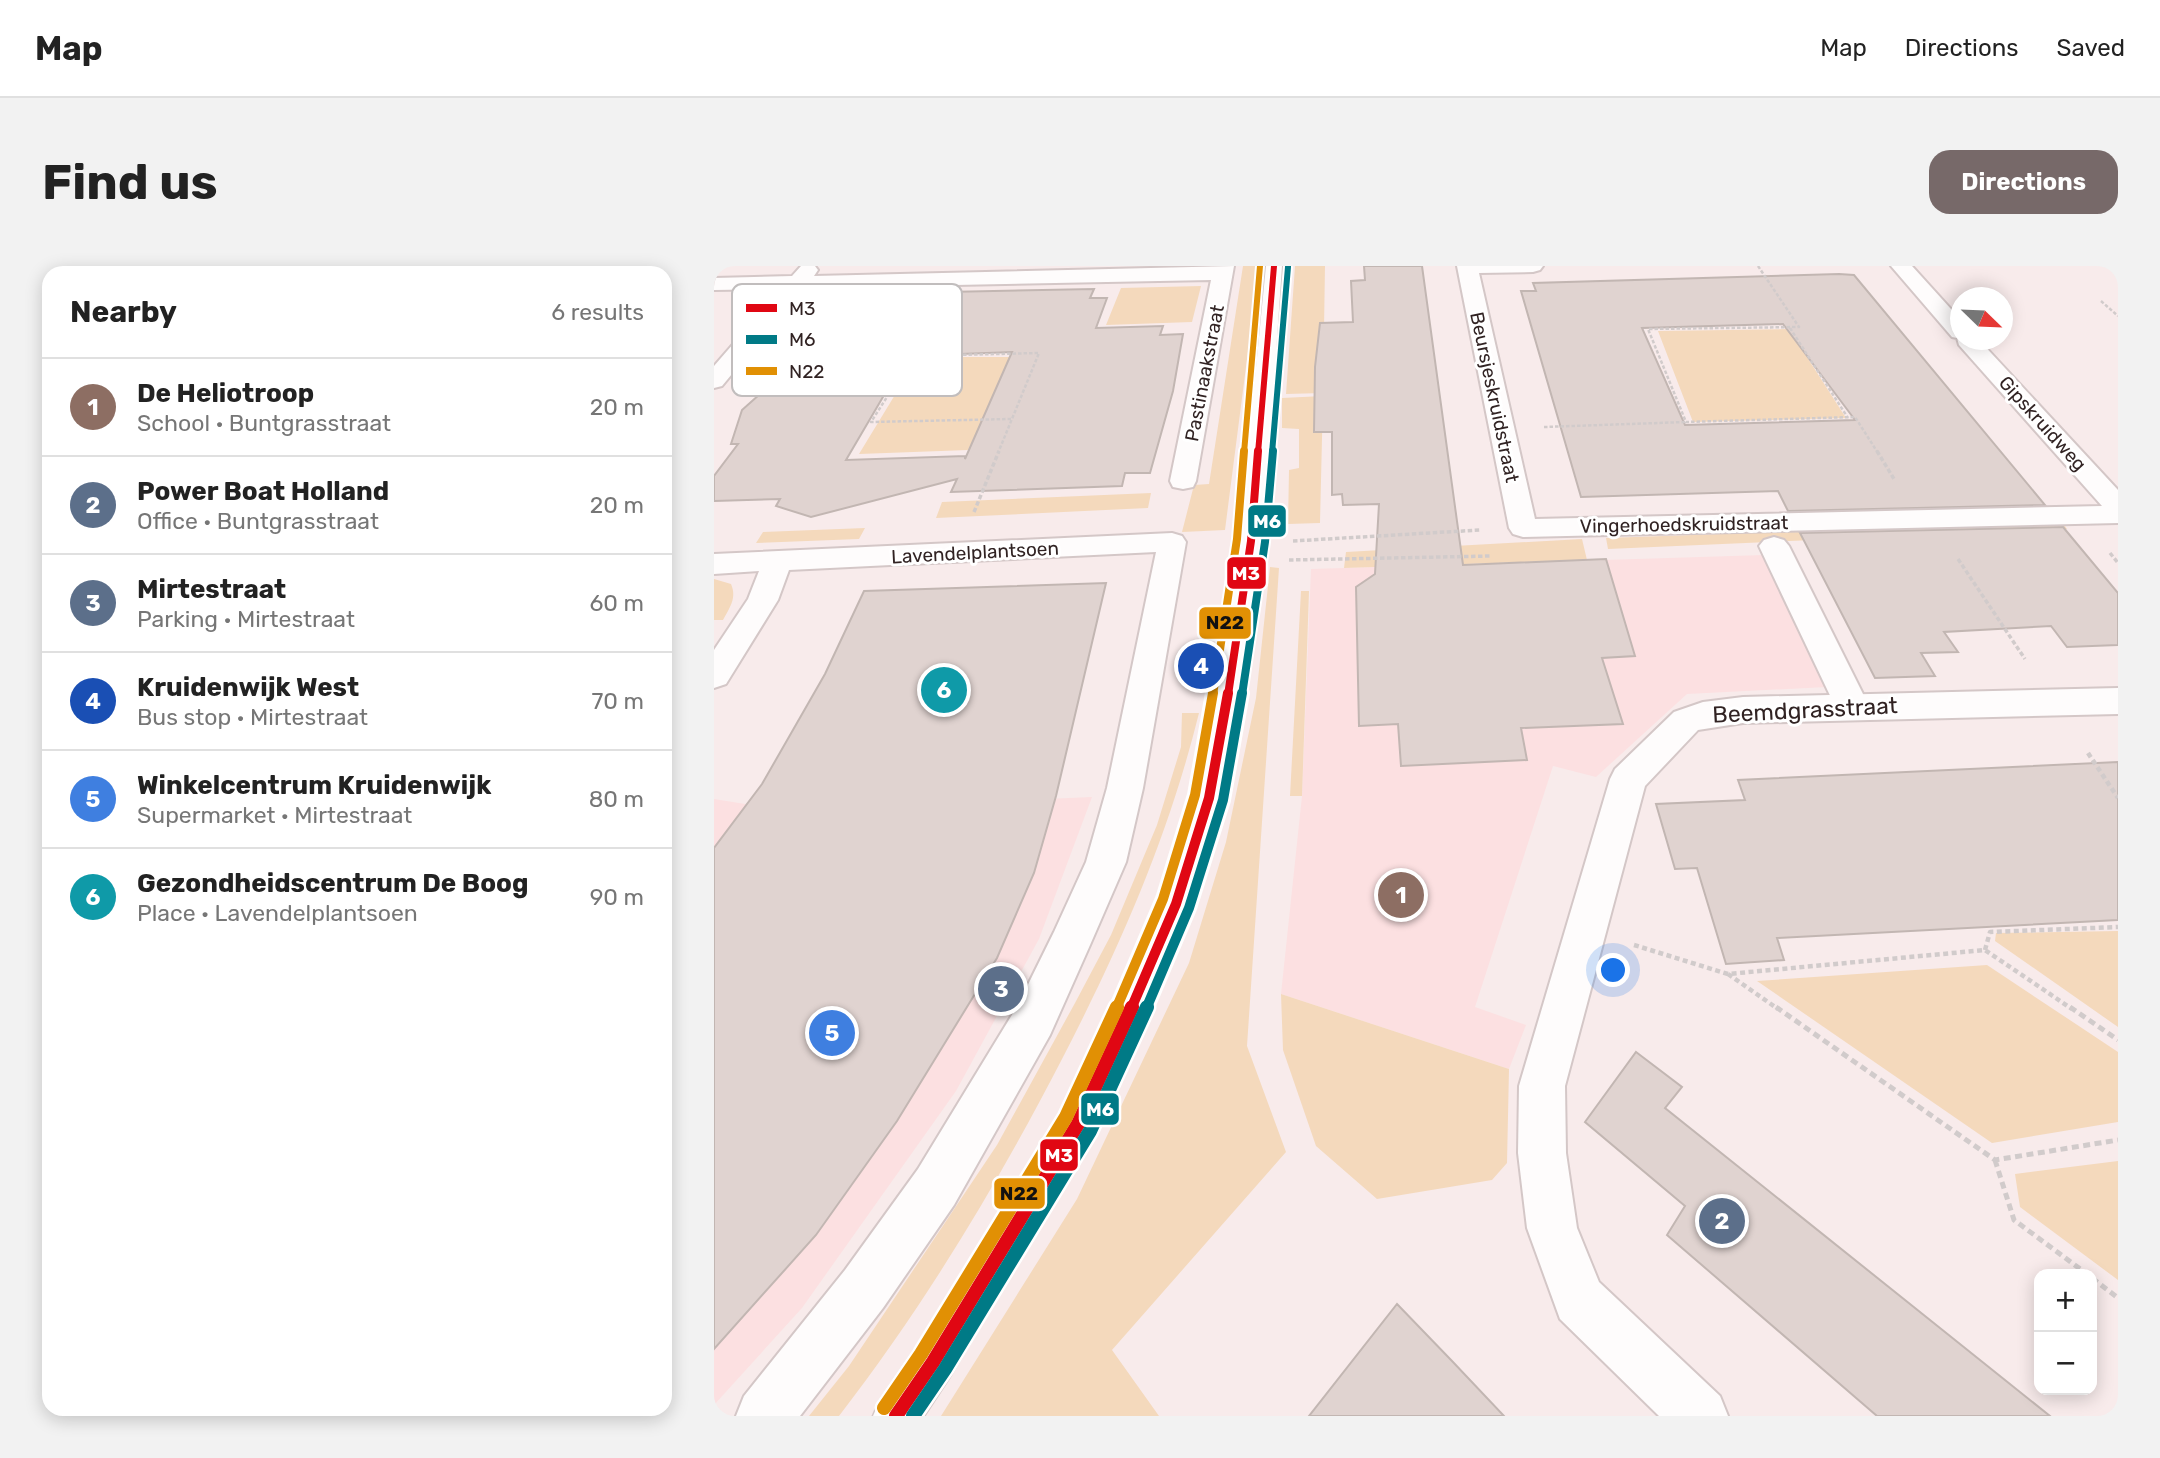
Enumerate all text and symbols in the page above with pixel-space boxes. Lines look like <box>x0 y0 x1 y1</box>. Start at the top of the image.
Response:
text: Map <box>35 29 103 68</box>
text: Map <box>1820 34 1867 62</box>
text: Directions <box>1905 34 2018 62</box>
text: Saved <box>2056 34 2125 62</box>
button: Directions <box>1929 150 2118 214</box>
text: Find us <box>42 153 218 211</box>
legend <box>732 284 962 396</box>
north arrow <box>1950 287 2013 350</box>
text: Nearby <box>70 294 177 330</box>
text: M3 <box>789 297 816 320</box>
text: 6 results <box>551 298 644 326</box>
street label: Pastinaakstraat <box>1180 302 1229 443</box>
street label: Beursjeskruidstraat <box>1465 310 1524 485</box>
text: M6 <box>789 328 816 351</box>
text: N22 <box>789 360 825 383</box>
street label: Gipskruidweg <box>1994 371 2091 476</box>
text: De Heliotroop <box>137 378 314 409</box>
text: 1 <box>87 393 99 421</box>
text: 20 m <box>590 393 644 421</box>
text: School · Buntgrasstraat <box>137 409 391 437</box>
text: Power Boat Holland <box>137 476 389 507</box>
text: 2 <box>86 491 100 519</box>
text: 20 m <box>590 491 644 519</box>
line badge: M6 <box>1247 504 1287 538</box>
text: Office · Buntgrasstraat <box>137 507 379 535</box>
text: M6 <box>1253 510 1281 533</box>
street label: Vingerhoedskruidstraat <box>1579 511 1789 538</box>
street label: Lavendelplantsoen <box>891 537 1059 568</box>
line badge: M3 <box>1226 556 1267 590</box>
text: M3 <box>1232 562 1260 585</box>
text: Mirtestraat <box>137 574 286 605</box>
text: 3 <box>85 589 101 617</box>
text: 60 m <box>589 589 644 617</box>
text: Parking · Mirtestraat <box>137 605 355 633</box>
line badge: N22 <box>1198 606 1252 640</box>
text: N22 <box>1206 611 1244 634</box>
pin: 4 <box>1178 640 1224 692</box>
pin: 6 <box>921 664 967 716</box>
text: Kruidenwijk West <box>137 672 359 703</box>
text: 4 <box>85 687 101 715</box>
text: 70 m <box>592 687 644 715</box>
street label: Beemdgrasstraat <box>1712 691 1898 729</box>
text: Bus stop · Mirtestraat <box>137 703 368 731</box>
text: Winkelcentrum Kruidenwijk <box>137 770 491 801</box>
text: 5 <box>86 785 100 813</box>
text: 80 m <box>589 785 644 813</box>
text: Supermarket · Mirtestraat <box>137 801 412 829</box>
text: Gezondheidscentrum De Boog <box>137 868 528 899</box>
pin: 1 <box>1378 869 1424 921</box>
text: 6 <box>86 883 100 911</box>
text: 90 m <box>590 883 644 911</box>
text: Place · Lavendelplantsoen <box>137 899 418 927</box>
your location <box>1596 953 1630 987</box>
pin: 3 <box>978 963 1024 1015</box>
pin: 5 <box>809 1007 855 1059</box>
line badge: M6 <box>1080 1092 1120 1126</box>
text: M6 <box>1086 1098 1114 1121</box>
line badge: M3 <box>1039 1138 1079 1172</box>
text: M3 <box>1045 1144 1073 1167</box>
line badge: N22 <box>993 1177 1046 1210</box>
text: N22 <box>1000 1182 1038 1205</box>
pin: 2 <box>1699 1195 1745 1247</box>
map controls <box>2034 1269 2097 1395</box>
button: + <box>2034 1269 2097 1332</box>
button: − <box>2034 1332 2097 1395</box>

